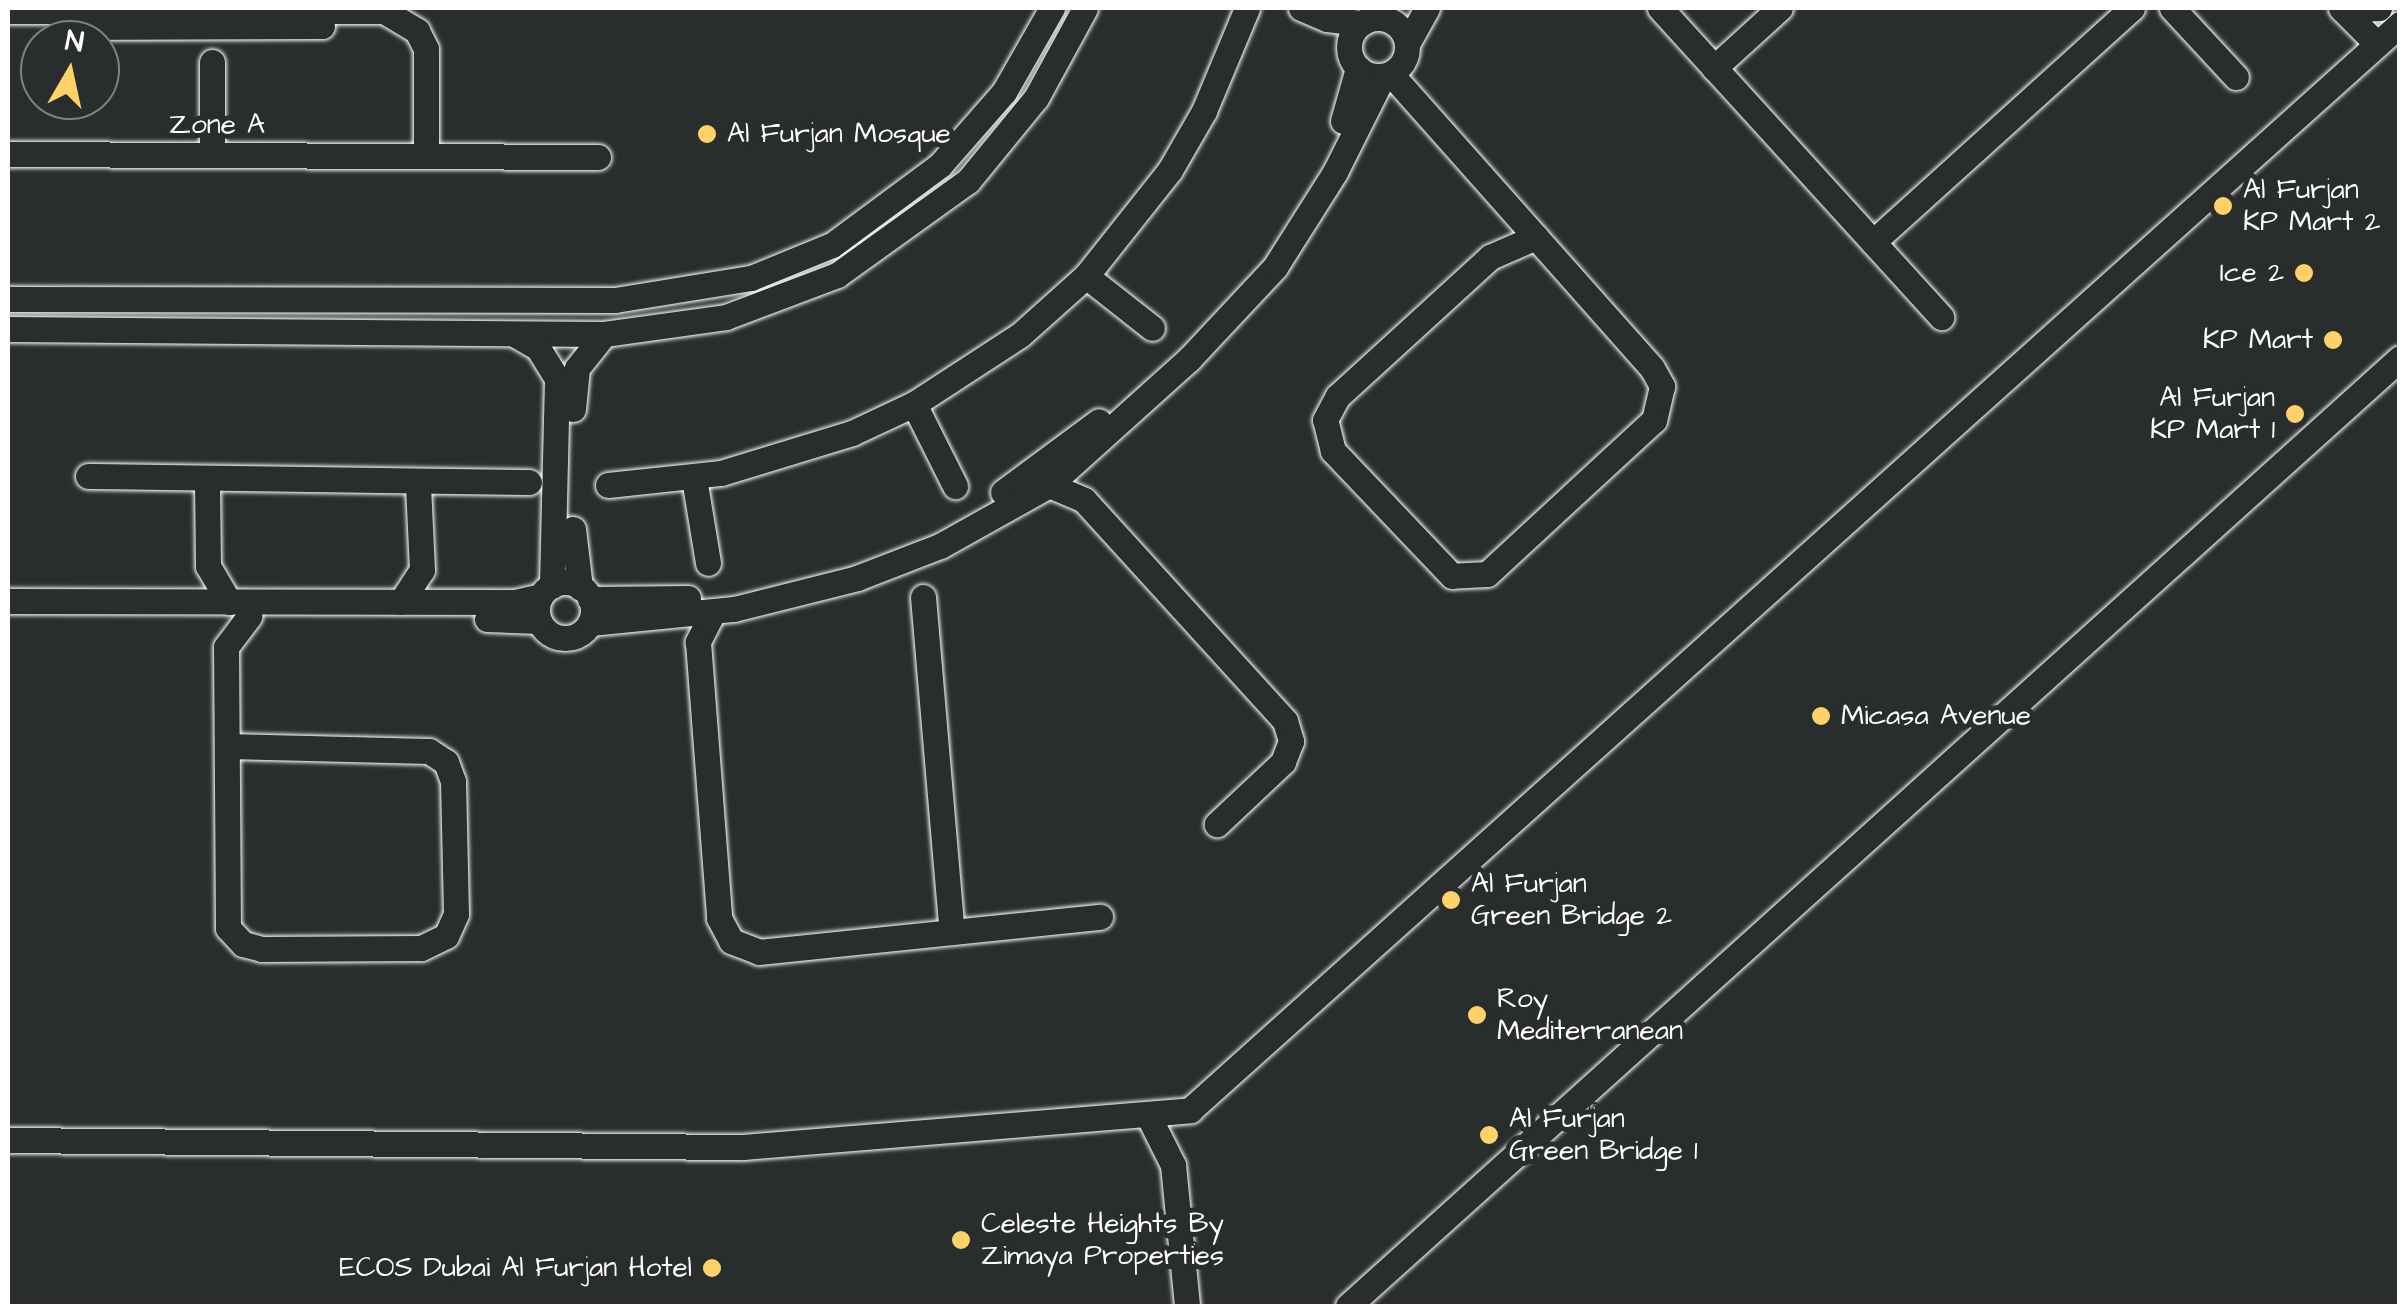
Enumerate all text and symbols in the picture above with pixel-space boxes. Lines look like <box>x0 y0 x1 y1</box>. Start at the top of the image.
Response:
north arrow <box>20 20 120 120</box>
text: N <box>63 21 86 62</box>
street label: Zone A <box>169 108 265 142</box>
place label: Al Furjan Mosque <box>727 117 951 151</box>
marker: Al Furjan Mosque <box>696 123 718 145</box>
place label: Al Furjan KP Mart 2 <box>2243 173 2380 239</box>
marker: Al Furjan KP Mart 2 <box>2212 195 2234 217</box>
place label: Ice 2 <box>2220 256 2284 290</box>
marker: Ice 2 <box>2293 262 2315 284</box>
place label: KP Mart <box>2203 323 2313 357</box>
marker: KP Mart <box>2322 329 2344 351</box>
place label: Al Furjan KP Mart 1 <box>2150 381 2275 447</box>
marker: Al Furjan KP Mart 1 <box>2284 403 2306 425</box>
place label: Micasa Avenue <box>1841 699 2031 733</box>
marker: Micasa Avenue <box>1810 705 1832 727</box>
place label: Al Furjan Green Bridge 2 <box>1471 867 1672 933</box>
marker: Al Furjan Green Bridge 2 <box>1440 889 1462 911</box>
place label: Roy Mediterranean <box>1497 982 1683 1048</box>
marker: Roy Mediterranean <box>1466 1004 1488 1026</box>
place label: Al Furjan Green Bridge 1 <box>1509 1102 1698 1168</box>
marker: Al Furjan Green Bridge 1 <box>1478 1124 1500 1146</box>
place label: Celeste Heights By Zimaya Properties <box>981 1207 1224 1273</box>
marker: Celeste Heights By Zimaya Properties <box>950 1229 972 1251</box>
place label: ECOS Dubai Al Furjan Hotel <box>339 1251 692 1285</box>
marker: ECOS Dubai Al Furjan Hotel <box>701 1257 723 1279</box>

